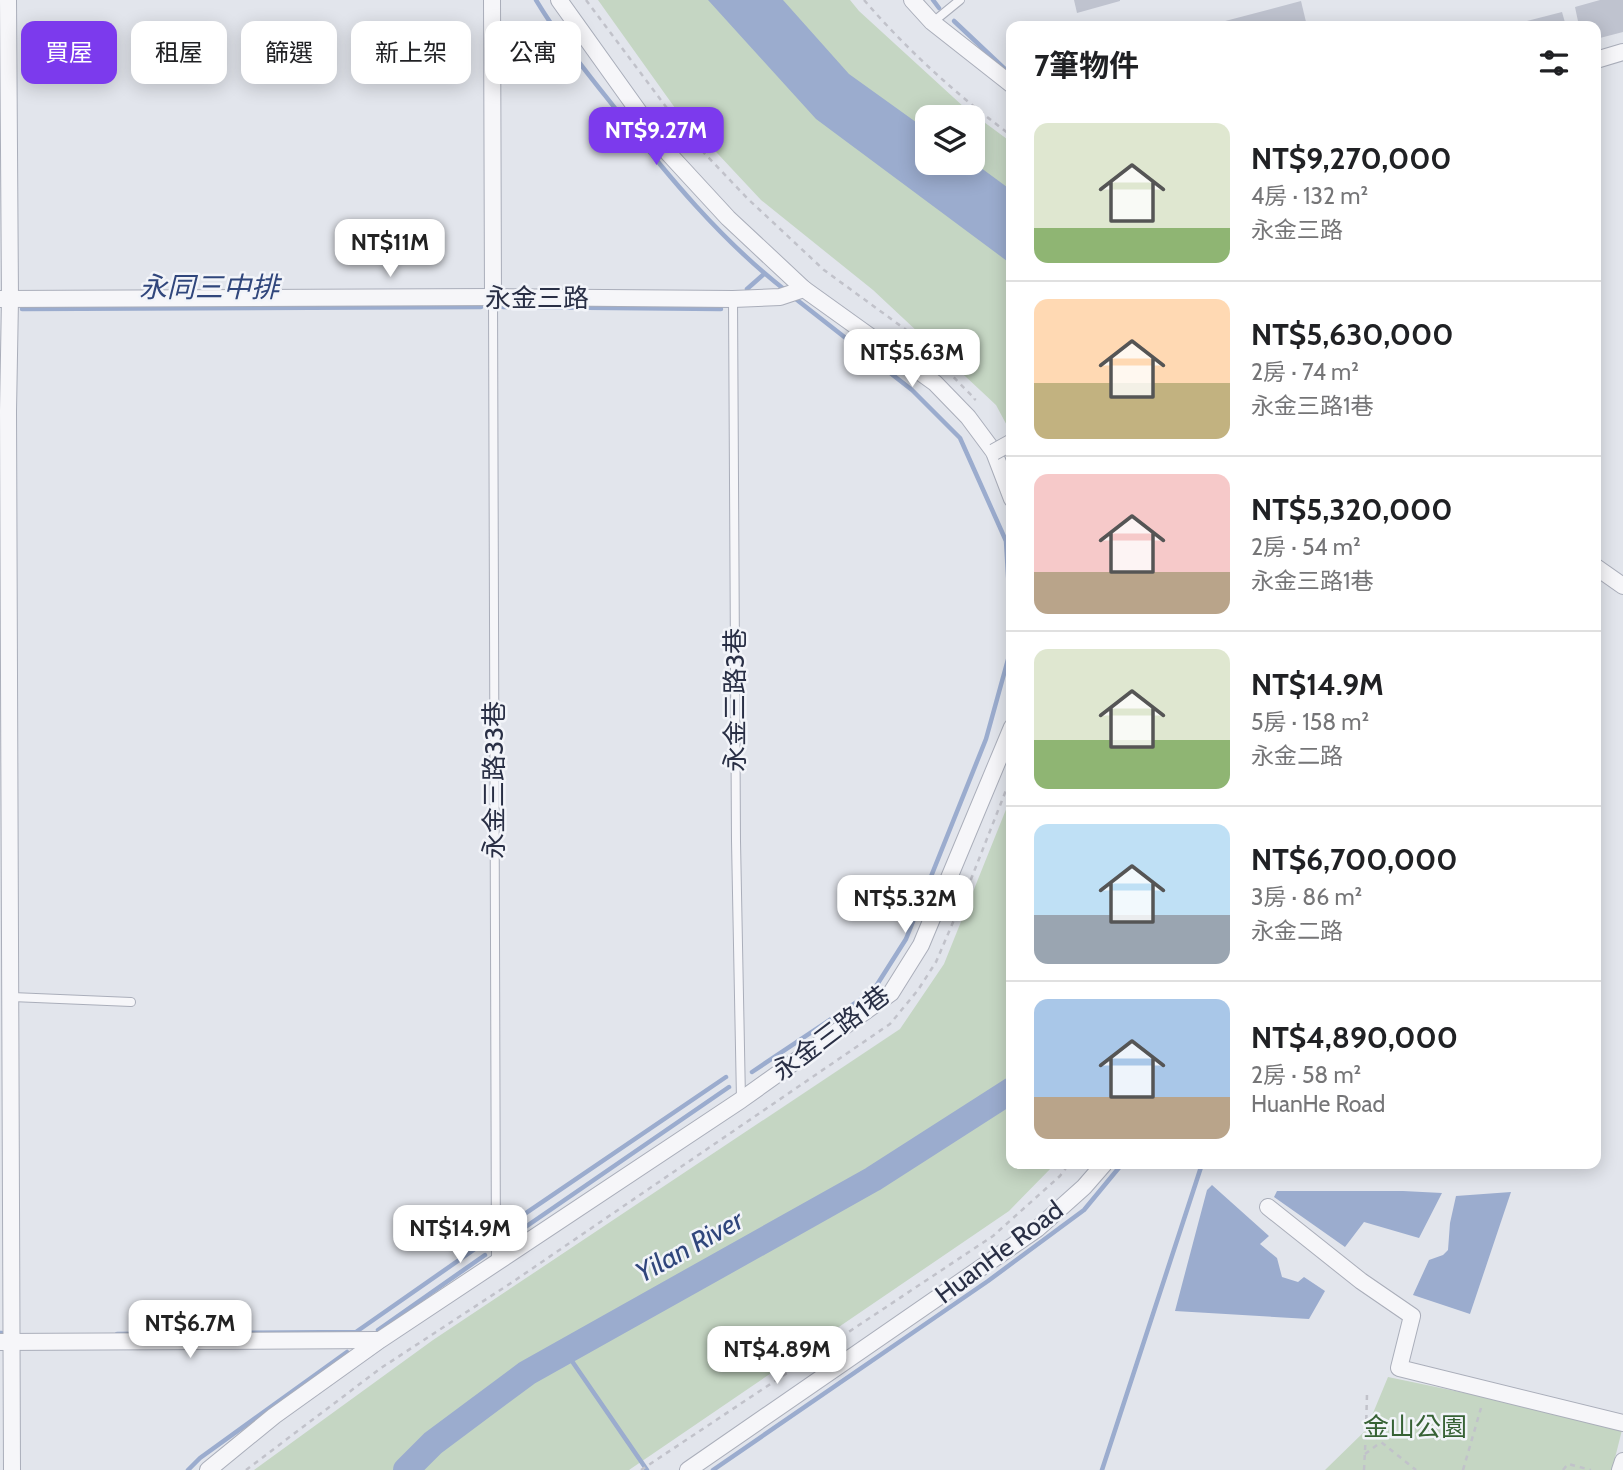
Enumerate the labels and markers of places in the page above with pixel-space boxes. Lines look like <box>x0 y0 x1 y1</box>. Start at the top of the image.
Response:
pin: NT$9.27M <box>584 108 728 167</box>
pin: NT$11M <box>333 219 447 279</box>
pin: NT$5.63M <box>840 330 984 389</box>
pin: NT$5.32M <box>833 876 977 935</box>
pin: NT$14.9M <box>388 1206 532 1265</box>
pin: NT$6.7M <box>125 1300 255 1360</box>
pin: NT$4.89M <box>705 1326 849 1386</box>

